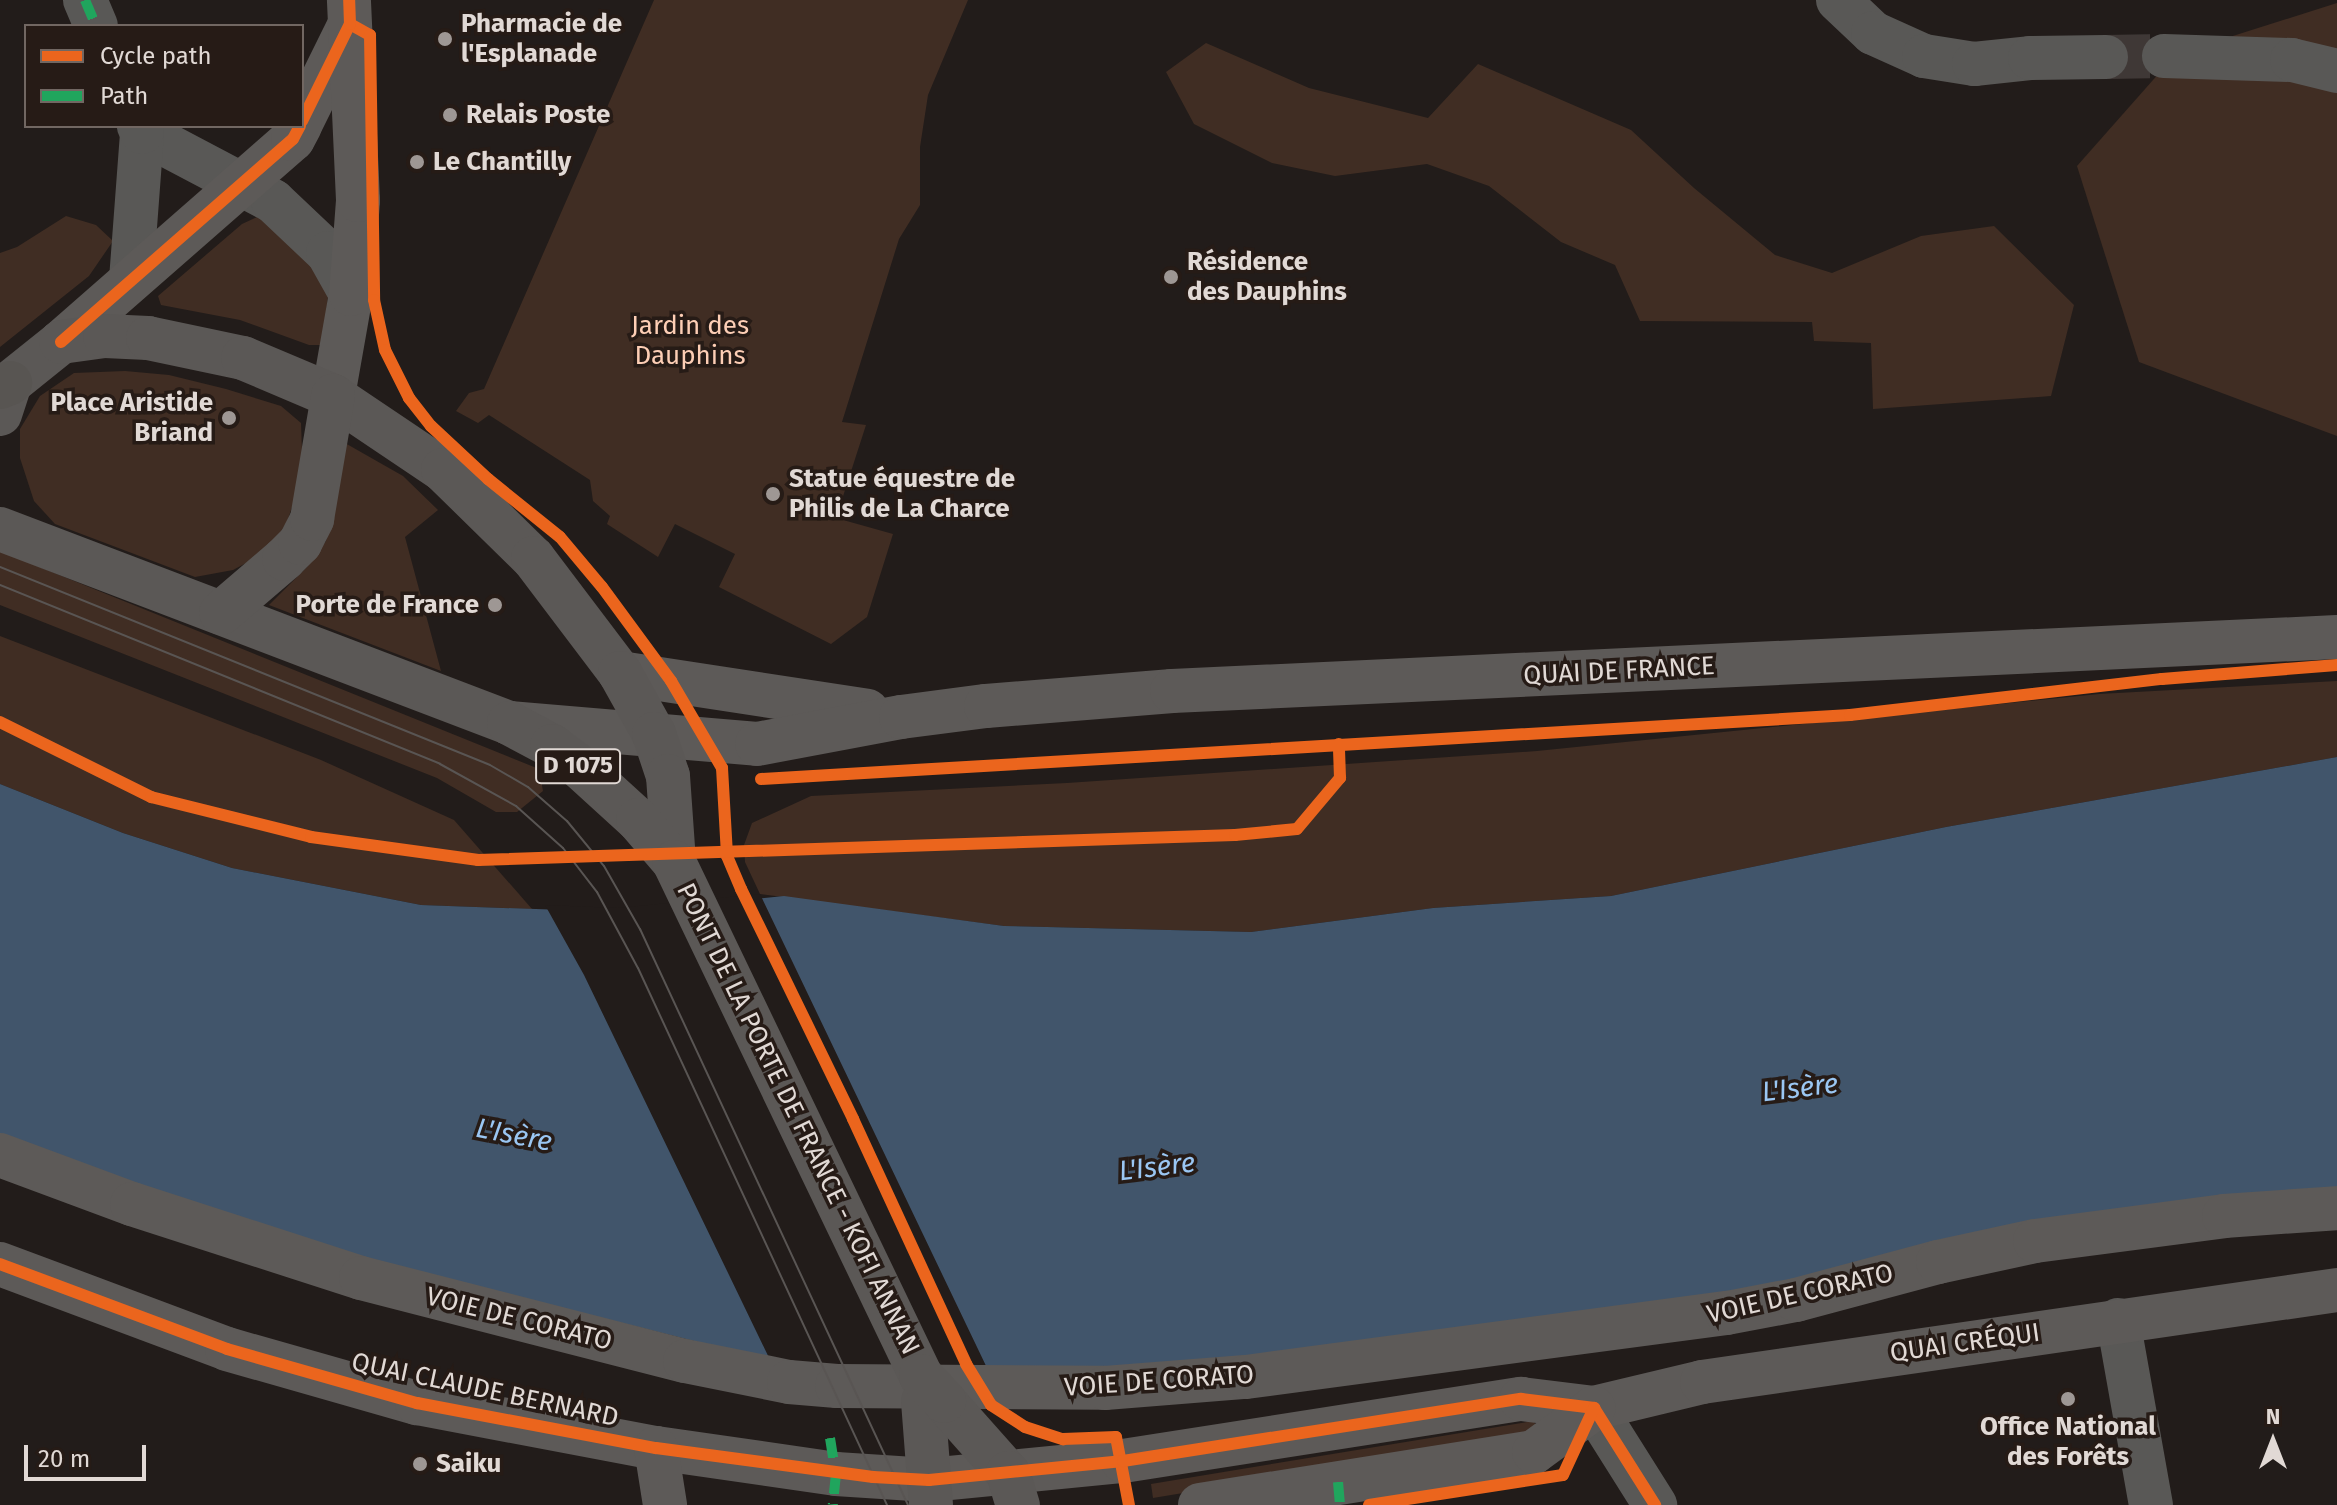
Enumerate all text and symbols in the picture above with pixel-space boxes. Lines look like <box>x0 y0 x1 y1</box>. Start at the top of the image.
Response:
place label: Pharmacie de l'Esplanade <box>461 8 622 70</box>
legend <box>24 24 304 128</box>
marker: Pharmacie de l'Esplanade <box>436 30 454 48</box>
text: Cycle path <box>100 42 212 70</box>
text: Path <box>100 82 148 110</box>
place label: Relais Poste <box>466 99 610 131</box>
marker: Relais Poste <box>441 106 459 124</box>
place label: Le Chantilly <box>433 146 571 178</box>
marker: Le Chantilly <box>408 153 426 171</box>
place label: Résidence des Dauphins <box>1187 246 1347 308</box>
marker: Résidence des Dauphins <box>1162 268 1180 286</box>
park label: Jardin des Dauphins <box>631 310 749 372</box>
place label: Place Aristide Briand <box>50 387 213 448</box>
marker: Place Aristide Briand <box>220 409 238 427</box>
place label: Statue équestre de Philis de La Charce <box>789 463 1015 524</box>
marker: Statue équestre de Philis de La Charce <box>764 485 782 503</box>
place label: Porte de France <box>296 589 479 621</box>
marker: Porte de France <box>486 596 504 614</box>
street label: QUAI DE FRANCE <box>1523 650 1715 692</box>
road number: D 1075 <box>534 746 622 786</box>
street label: PONT DE LA PORTE DE FRANCE - KOFI ANNAN <box>670 878 926 1360</box>
water label: L'Isère <box>1760 1067 1840 1109</box>
water label: L'Isère <box>473 1111 555 1159</box>
water label: L'Isère <box>1117 1146 1197 1188</box>
street label: VOIE DE CORATO <box>1704 1257 1896 1331</box>
street label: VOIE DE CORATO <box>423 1281 615 1357</box>
street label: QUAI CRÉQUI <box>1888 1317 2042 1369</box>
street label: QUAI CLAUDE BERNARD <box>349 1346 621 1434</box>
street label: VOIE DE CORATO <box>1063 1359 1255 1403</box>
marker: Office National des Forêts <box>2059 1390 2077 1408</box>
north arrow <box>2233 1401 2313 1481</box>
text: N <box>2266 1403 2280 1430</box>
place label: Office National des Forêts <box>1980 1411 2156 1472</box>
scale bar <box>28 1429 150 1479</box>
text: 20 m <box>38 1445 90 1473</box>
place label: Saiku <box>436 1448 501 1480</box>
marker: Saiku <box>411 1455 429 1473</box>

